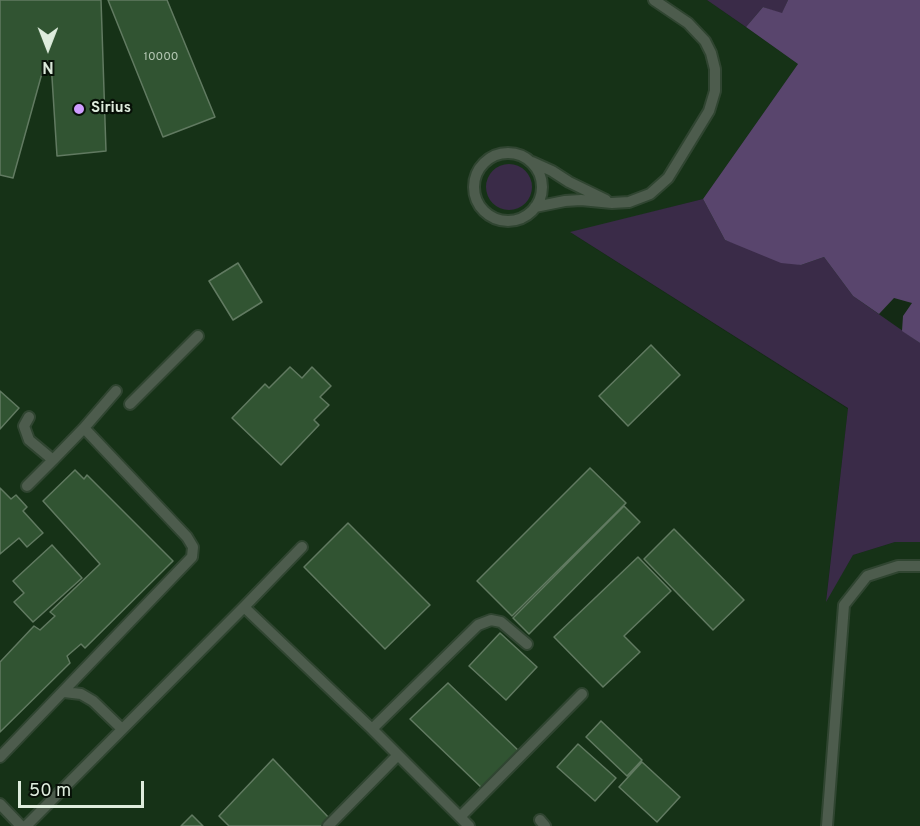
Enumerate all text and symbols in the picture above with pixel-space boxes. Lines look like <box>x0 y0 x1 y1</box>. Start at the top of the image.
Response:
north arrow <box>18 18 78 78</box>
house number: 10000 <box>143 51 179 65</box>
text: N <box>42 56 54 76</box>
place label: Sirius <box>91 100 131 118</box>
marker: Sirius <box>72 102 86 116</box>
scale bar <box>21 769 147 807</box>
text: 50 m <box>29 780 71 803</box>

